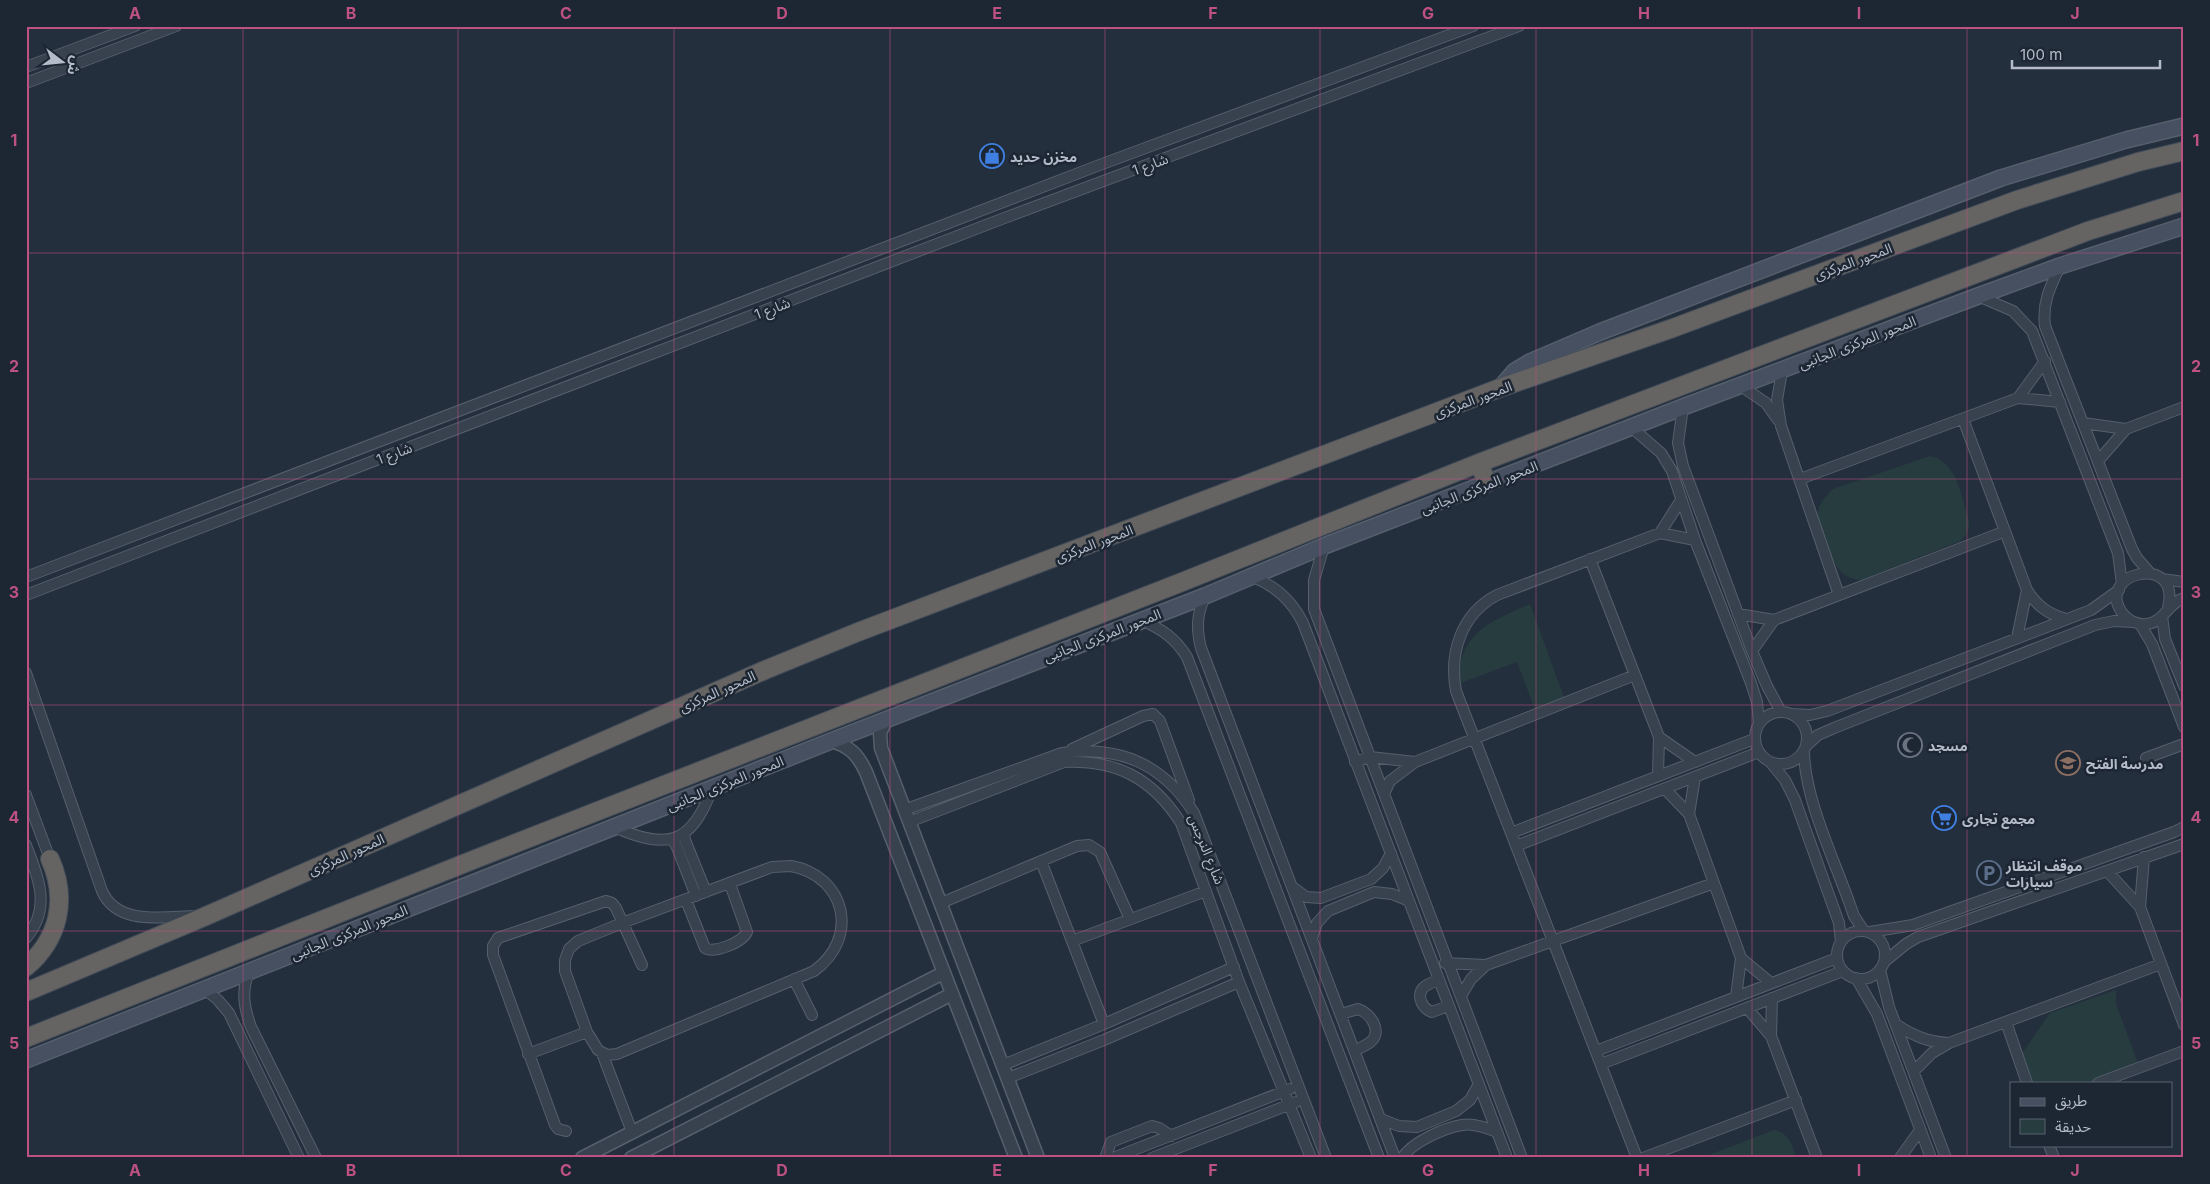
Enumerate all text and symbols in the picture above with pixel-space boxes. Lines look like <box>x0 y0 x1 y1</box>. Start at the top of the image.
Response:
text: A <box>129 3 141 23</box>
text: B <box>346 3 356 23</box>
text: C <box>560 3 572 23</box>
text: D <box>776 3 788 23</box>
text: E <box>992 3 1002 23</box>
text: F <box>1208 3 1218 23</box>
text: G <box>1422 3 1434 23</box>
text: H <box>1638 3 1650 23</box>
text: I <box>1857 3 1861 23</box>
text: J <box>2070 3 2080 23</box>
north arrow <box>38 38 88 88</box>
scale bar <box>2012 38 2160 70</box>
text: 100 m <box>2020 45 2062 64</box>
text: ش <box>64 54 86 77</box>
text: 1 <box>11 130 17 150</box>
text: 1 <box>2193 130 2199 150</box>
shop icon: مخزن حديد <box>979 143 1005 169</box>
place label: مخزن حديد <box>1010 148 1077 166</box>
street label: شارع 1 <box>1130 150 1171 181</box>
street label: المحور المركزى <box>1812 239 1895 284</box>
street label: شارع 1 <box>752 293 793 325</box>
street label: المحور المركزى الجانبى <box>1796 312 1918 373</box>
text: 2 <box>9 356 19 376</box>
text: 2 <box>2191 356 2201 376</box>
street label: المحور المركزى <box>1432 377 1515 422</box>
street label: شارع 1 <box>374 438 415 470</box>
street label: المحور المركزى الجانبى <box>1418 457 1540 518</box>
street label: المحور المركزى <box>1053 520 1136 567</box>
text: 3 <box>9 582 19 602</box>
text: 3 <box>2191 582 2201 602</box>
street label: المحور المركزى الجانبى <box>1041 605 1163 666</box>
street label: المحور المركزى <box>676 667 758 716</box>
mosque icon: مسجد <box>1897 732 1923 758</box>
place label: مسجد <box>1928 737 1968 754</box>
school or university icon: مدرسة الفتح <box>2055 750 2081 776</box>
street label: المحور المركزى الجانبى <box>664 752 786 815</box>
place label: مدرسة الفتح <box>2086 755 2163 774</box>
supermarket icon: مجمع تجارى <box>1931 805 1957 831</box>
text: 4 <box>9 807 20 827</box>
text: 4 <box>2191 807 2202 827</box>
place label: مجمع تجارى <box>1962 810 2035 829</box>
street label: شارع النرجس <box>1182 812 1229 888</box>
street label: المحور المركزى <box>305 830 387 879</box>
place label: موقف انتظار سيارات <box>2005 857 2082 891</box>
parking icon: موقف انتظار سيارات <box>1976 860 2002 886</box>
street label: المحور المركزى الجانبى <box>288 901 410 964</box>
text: 5 <box>9 1033 19 1053</box>
text: 5 <box>2191 1033 2201 1053</box>
legend <box>2010 1082 2172 1146</box>
text: طريق <box>2055 1091 2087 1111</box>
text: حديقة <box>2055 1117 2091 1136</box>
text: A <box>129 1160 141 1180</box>
text: B <box>346 1160 356 1180</box>
text: C <box>560 1160 572 1180</box>
text: D <box>776 1160 788 1180</box>
text: E <box>992 1160 1002 1180</box>
text: F <box>1208 1160 1218 1180</box>
text: G <box>1422 1160 1434 1180</box>
text: H <box>1638 1160 1650 1180</box>
text: I <box>1857 1160 1861 1180</box>
text: J <box>2070 1160 2080 1180</box>

